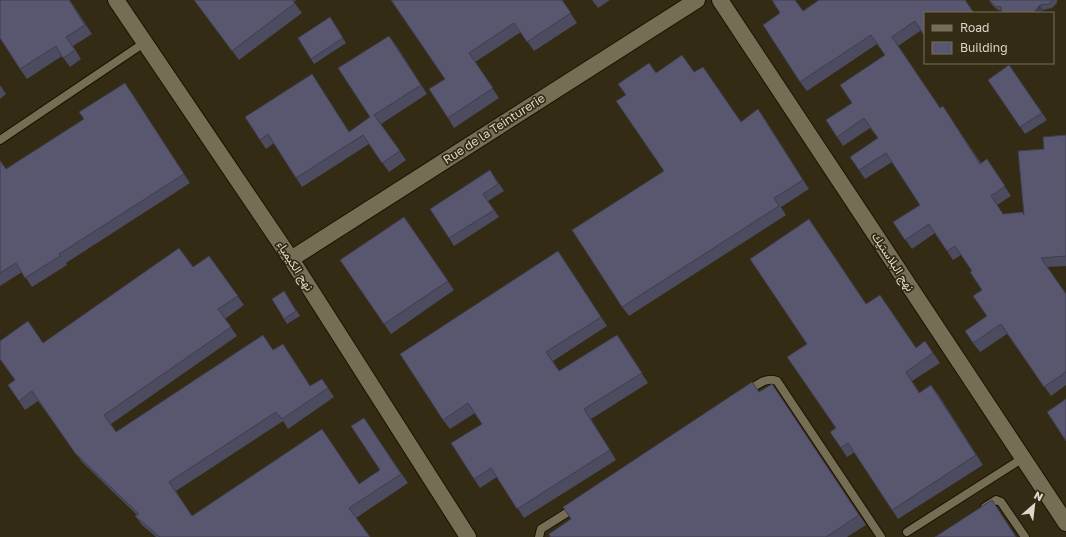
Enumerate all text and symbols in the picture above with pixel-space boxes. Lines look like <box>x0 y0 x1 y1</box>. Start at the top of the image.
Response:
legend <box>924 12 1054 64</box>
text: Road <box>960 20 989 35</box>
text: Building <box>960 40 1008 55</box>
street label: Rue de la Teinturerie <box>440 90 547 167</box>
street label: نهج البلاستيك <box>867 229 918 295</box>
street label: نهج الكيمياء <box>272 238 317 295</box>
north arrow <box>1014 485 1054 525</box>
text: N <box>1032 488 1046 503</box>

